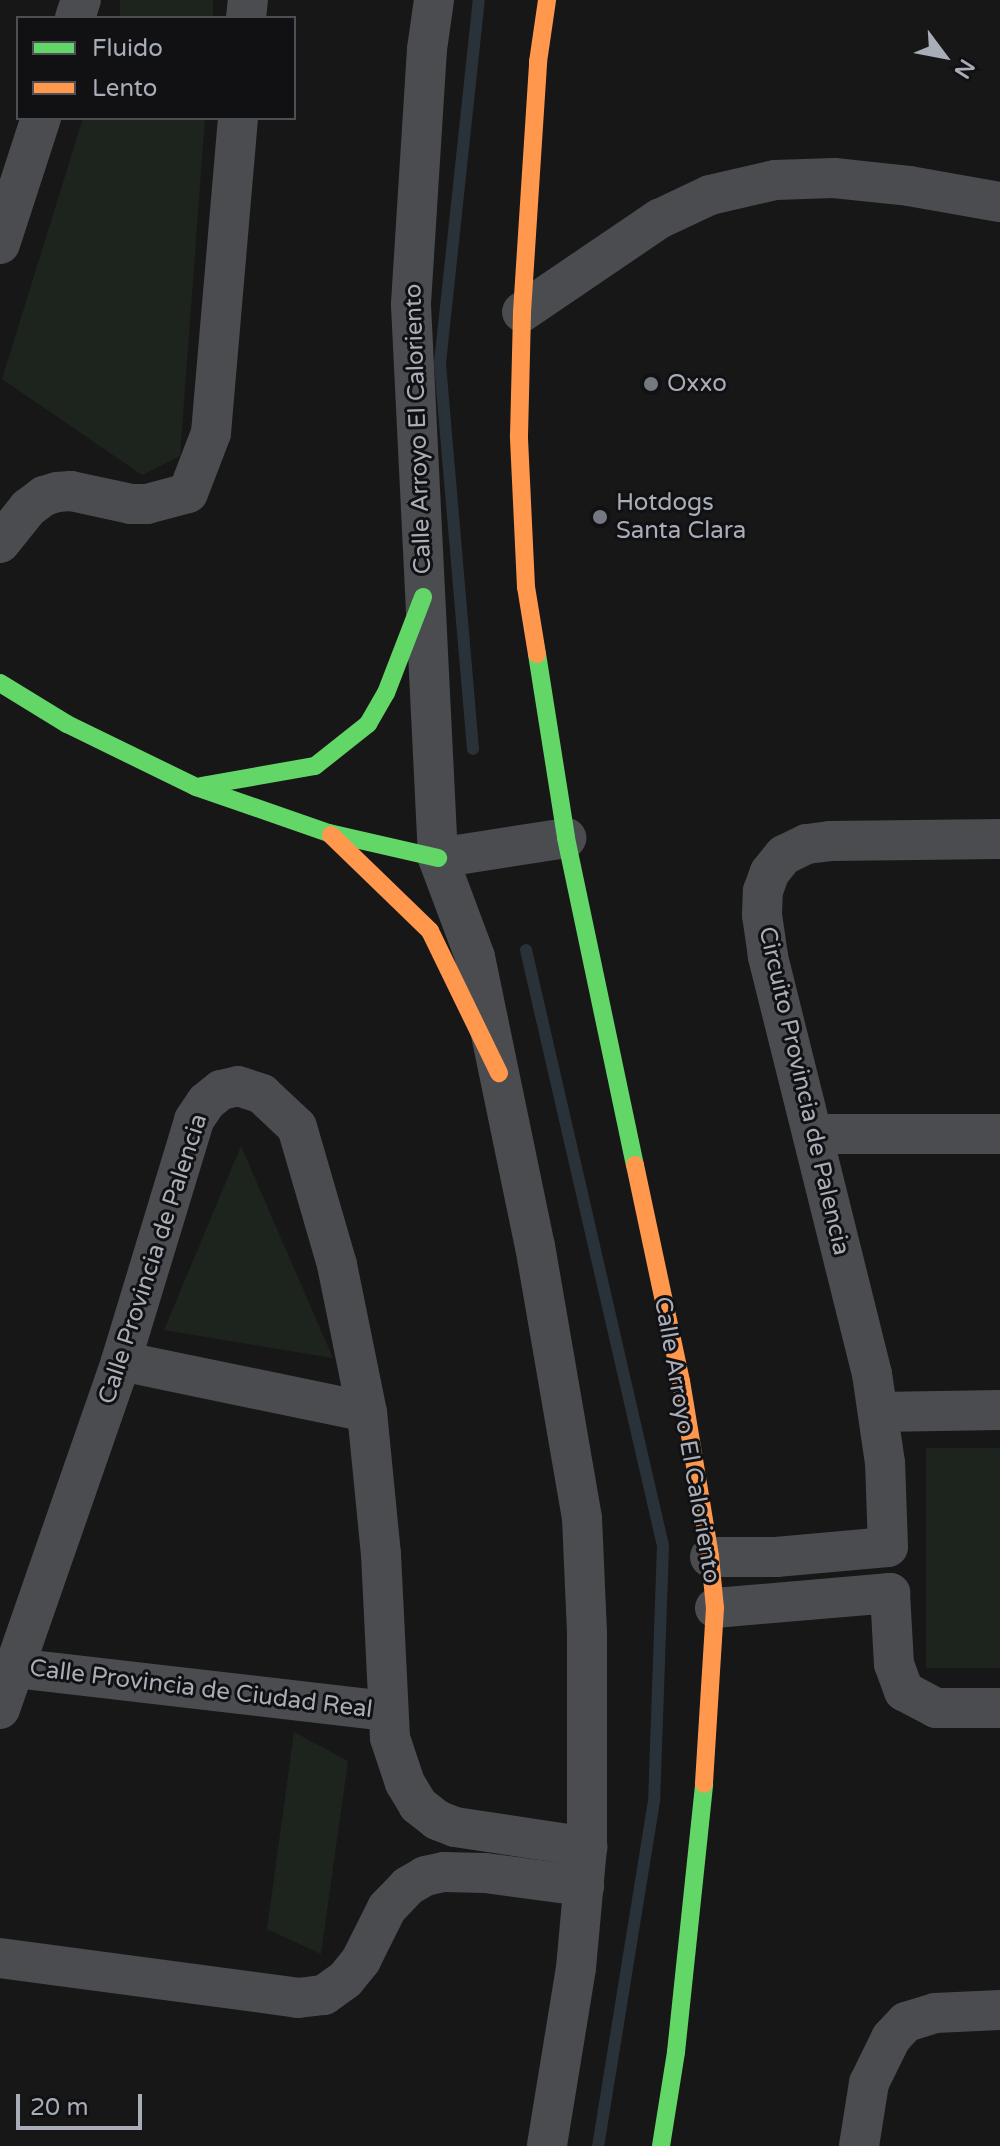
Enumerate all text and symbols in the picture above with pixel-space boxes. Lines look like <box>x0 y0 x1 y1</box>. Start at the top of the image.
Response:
legend <box>16 16 296 120</box>
north arrow <box>904 16 984 96</box>
text: Fluido <box>92 34 163 63</box>
text: N <box>949 54 980 83</box>
text: Lento <box>92 74 157 103</box>
street label: Calle Arroyo El Caloriento <box>399 283 437 575</box>
place label: Oxxo <box>667 370 727 398</box>
marker: Oxxo <box>642 375 660 393</box>
place label: Hotdogs Santa Clara <box>616 489 746 545</box>
marker: Hotdogs Santa Clara <box>591 508 609 526</box>
street label: Circuito Provincia de Palencia <box>752 924 856 1258</box>
street label: Calle Provincia de Palencia <box>92 1110 214 1408</box>
street label: Calle Arroyo El Caloriento <box>648 1294 726 1586</box>
street label: Calle Provincia de Ciudad Real <box>28 1654 374 1724</box>
scale bar <box>20 2078 146 2128</box>
text: 20 m <box>30 2093 88 2122</box>

